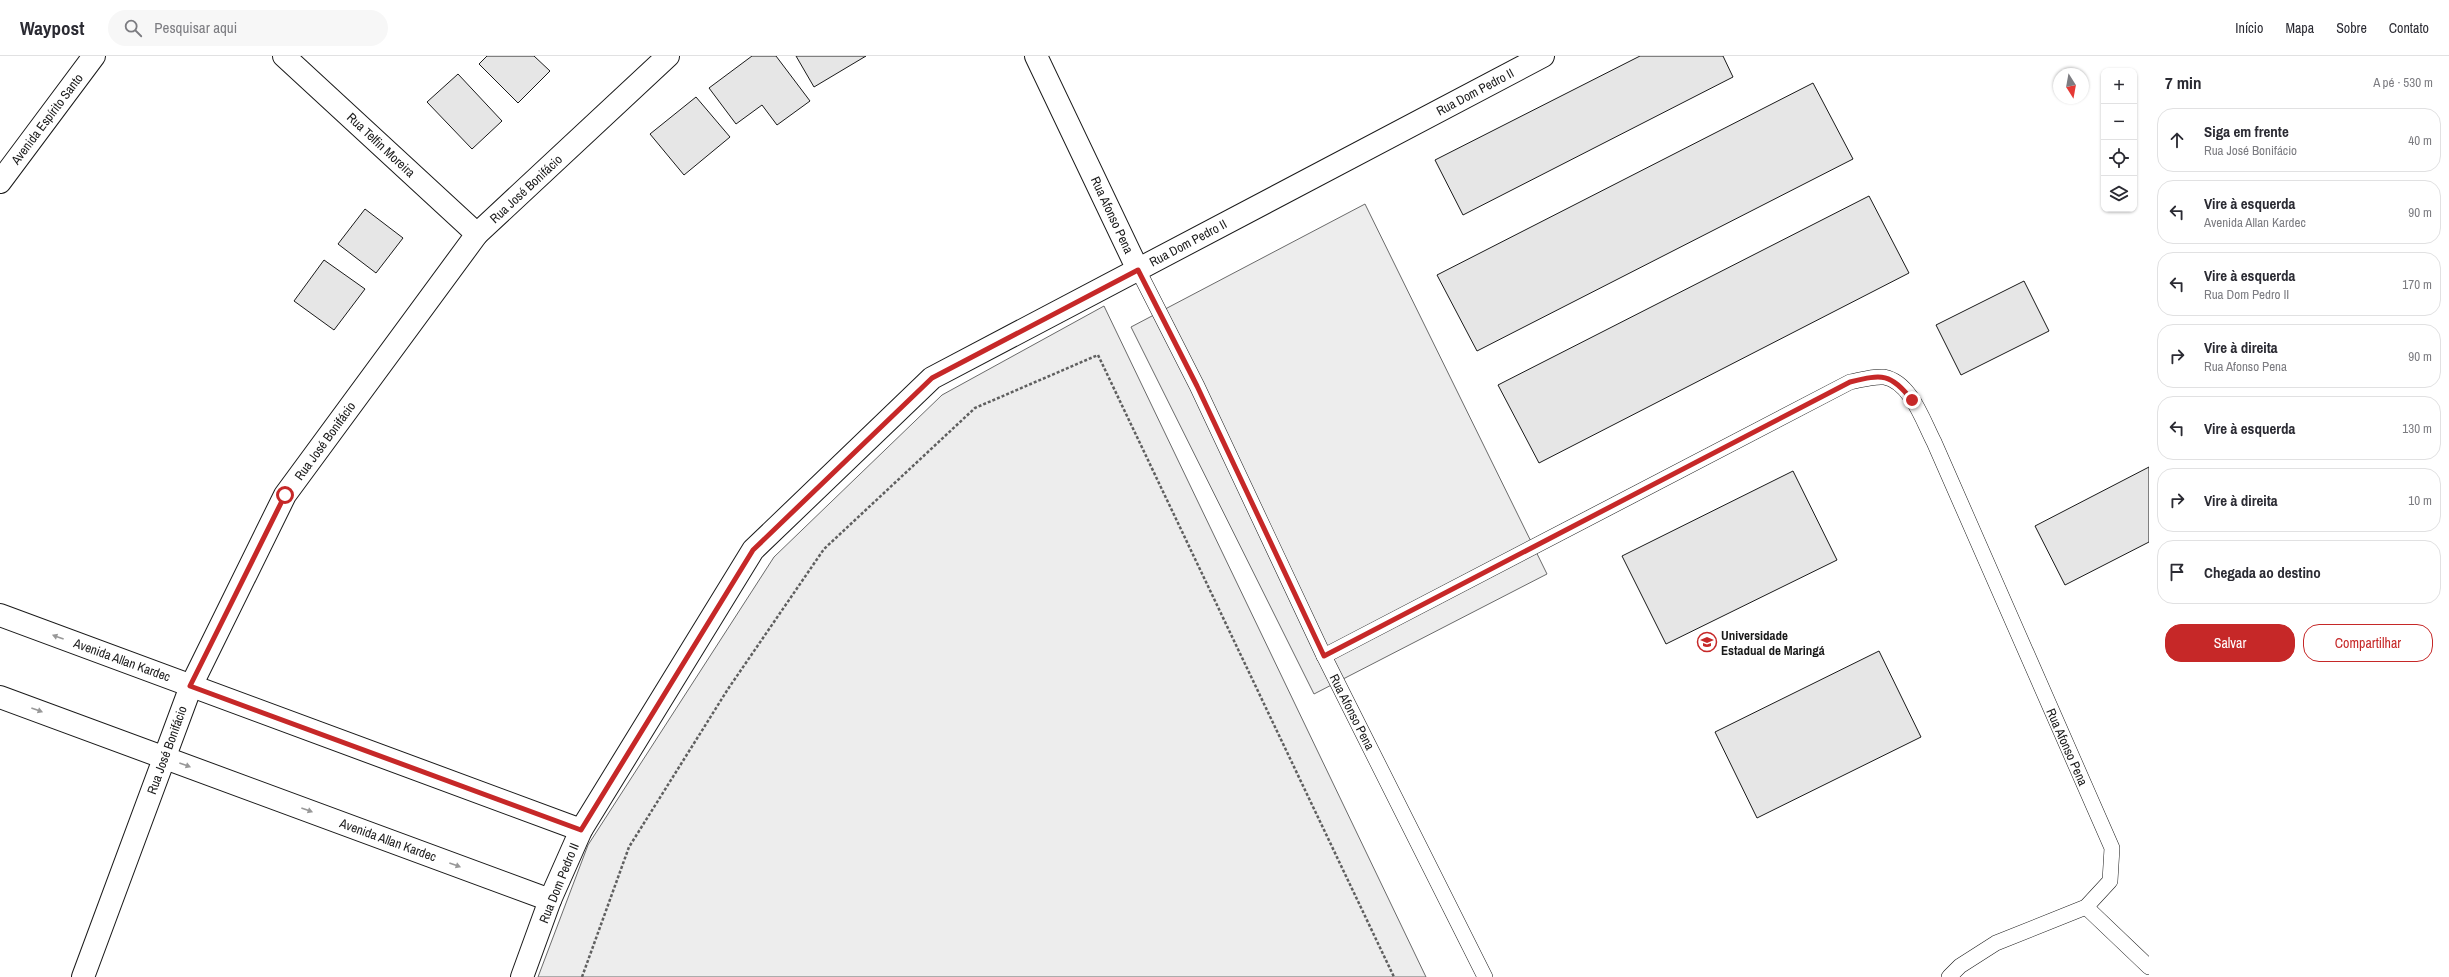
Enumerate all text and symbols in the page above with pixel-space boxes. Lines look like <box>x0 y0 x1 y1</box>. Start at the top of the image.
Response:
search box <box>108 10 388 46</box>
text: Waypost <box>20 15 84 41</box>
icon: search <box>122 17 144 39</box>
text: Pesquisar aqui <box>154 17 237 38</box>
text: Início <box>2235 19 2263 37</box>
text: Mapa <box>2285 19 2314 37</box>
text: Sobre <box>2336 19 2367 37</box>
text: Contato <box>2389 19 2429 37</box>
street label: Rua Dom Pedro II <box>1433 64 1517 120</box>
north arrow <box>2053 68 2089 104</box>
map controls <box>2101 68 2137 212</box>
button: + <box>2101 68 2137 104</box>
street label: Avenida Espírito Santo <box>7 70 87 169</box>
text: 7 min <box>2165 71 2201 94</box>
text: A pé · 530 m <box>2373 74 2433 91</box>
button: − <box>2101 104 2137 140</box>
street label: Rua Telfin Moreira <box>343 109 419 181</box>
text: Siga em frente <box>2204 121 2289 142</box>
icon: ahead <box>2166 129 2188 151</box>
text: 40 m <box>2408 132 2432 149</box>
button: locate <box>2101 140 2137 176</box>
text: Rua José Bonifácio <box>2204 142 2297 159</box>
street label: Rua José Bonifácio <box>486 151 566 227</box>
street label: Rua Afonso Pena <box>1087 174 1137 256</box>
button: layers <box>2101 176 2137 212</box>
text: Vire à esquerda <box>2204 193 2295 214</box>
icon: left <box>2166 201 2188 223</box>
text: 90 m <box>2408 204 2432 221</box>
text: Avenida Allan Kardec <box>2204 214 2306 231</box>
street label: Rua Dom Pedro II <box>1146 215 1230 271</box>
text: Vire à esquerda <box>2204 265 2295 286</box>
icon: left <box>2166 273 2188 295</box>
text: 170 m <box>2402 276 2432 293</box>
text: Rua Dom Pedro II <box>2204 286 2289 303</box>
text: Vire à direita <box>2204 337 2278 358</box>
icon: right <box>2166 345 2188 367</box>
text: 90 m <box>2408 348 2432 365</box>
text: Rua Afonso Pena <box>2204 358 2287 375</box>
route end <box>1903 391 1921 409</box>
street label: Rua José Bonifácio <box>291 398 359 484</box>
icon: left <box>2166 417 2188 439</box>
text: Vire à esquerda <box>2204 418 2295 439</box>
text: 130 m <box>2402 420 2432 437</box>
route start <box>276 486 294 504</box>
icon: right <box>2166 489 2188 511</box>
text: Vire à direita <box>2204 490 2278 511</box>
text: 10 m <box>2408 492 2432 509</box>
icon: arrive <box>2166 561 2188 583</box>
text: Chegada ao destino <box>2204 562 2321 583</box>
button: Salvar <box>2165 624 2295 662</box>
button: Compartilhar <box>2303 624 2433 662</box>
place label: Universidade Estadual de Maringá <box>1721 627 1825 659</box>
school or university icon: Universidade Estadual de Maringá <box>1696 631 1718 653</box>
one-way arrow <box>52 633 64 639</box>
street label: Avenida Allan Kardec <box>70 634 173 685</box>
street label: Rua Afonso Pena <box>1326 671 1378 753</box>
street label: Rua José Bonifácio <box>143 703 191 797</box>
street label: Rua Afonso Pena <box>2042 706 2092 788</box>
one-way arrow <box>31 708 43 714</box>
one-way arrow <box>179 763 191 769</box>
one-way arrow <box>301 808 313 814</box>
street label: Avenida Allan Kardec <box>336 814 439 865</box>
street label: Rua Dom Pedro II <box>535 840 583 926</box>
one-way arrow <box>449 863 461 869</box>

